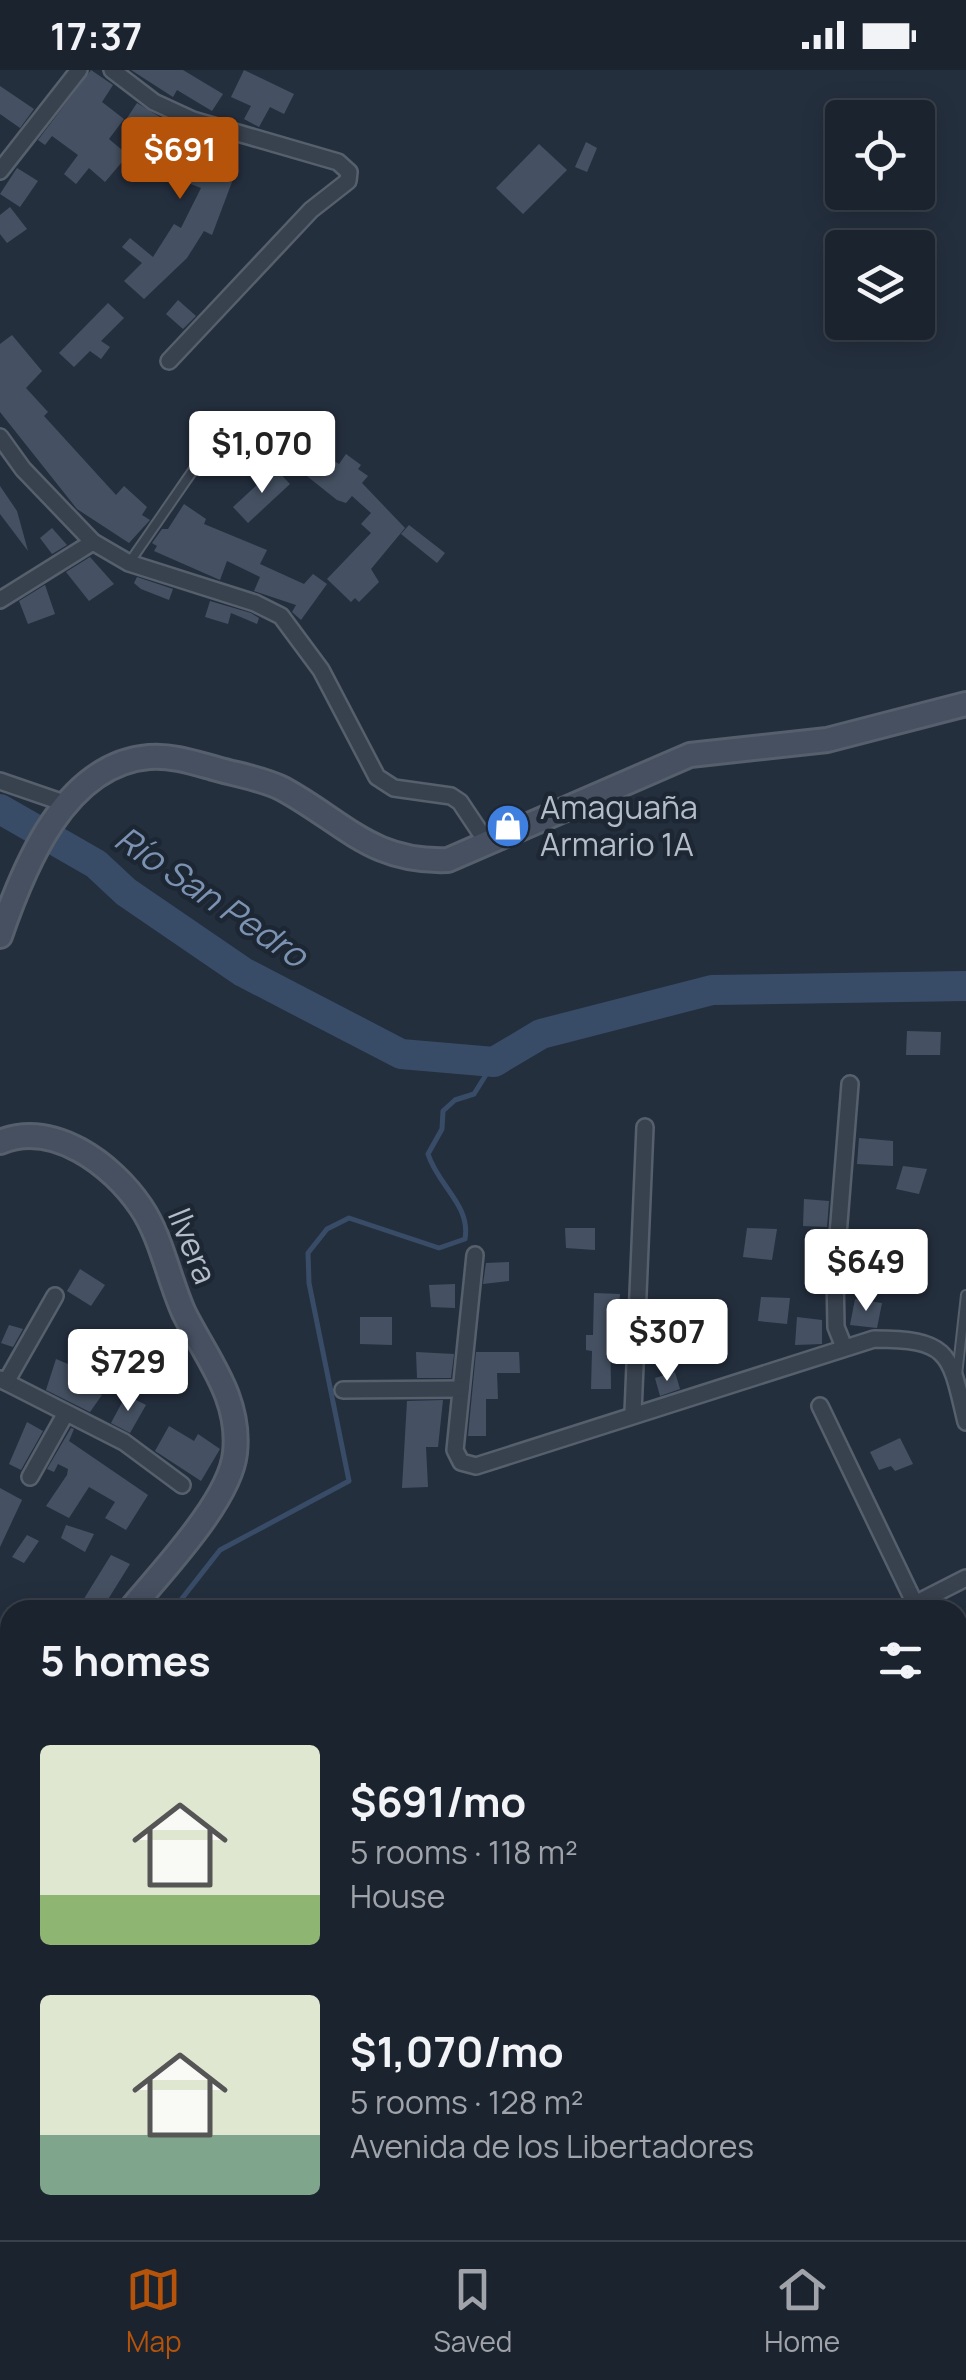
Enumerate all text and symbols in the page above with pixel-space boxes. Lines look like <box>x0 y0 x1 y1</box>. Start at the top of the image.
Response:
text: 17:37 <box>50 9 142 61</box>
map controls <box>825 100 935 340</box>
button: locate <box>825 100 935 210</box>
pin: $691 <box>121 117 239 202</box>
text: $691 <box>143 127 217 171</box>
button: layers <box>825 230 935 340</box>
pin: $1,070 <box>181 411 343 496</box>
text: $1,070 <box>211 421 313 465</box>
place label: Amaguaña Armario 1A <box>540 785 698 866</box>
shop icon: Amaguaña Armario 1A <box>485 803 531 849</box>
water label: Río San Pedro <box>106 814 319 979</box>
street label: Ilvera <box>158 1201 228 1290</box>
pin: $649 <box>807 1229 925 1314</box>
text: $649 <box>827 1239 905 1283</box>
pin: $307 <box>608 1299 726 1384</box>
text: $307 <box>629 1309 705 1353</box>
pin: $729 <box>69 1329 187 1414</box>
text: $729 <box>90 1339 166 1383</box>
text: 5 homes <box>40 1631 211 1689</box>
icon: filters <box>873 1633 928 1688</box>
text: $691/mo <box>350 1772 526 1830</box>
icon: home <box>120 1785 240 1905</box>
text: 5 rooms · 118 m² <box>350 1830 578 1874</box>
text: House <box>350 1874 445 1918</box>
text: $1,070/mo <box>350 2022 564 2080</box>
icon: home <box>120 2035 240 2155</box>
text: 5 rooms · 128 m² <box>350 2080 584 2124</box>
text: Avenida de los Libertadores <box>350 2124 754 2168</box>
tab: Map <box>126 2262 182 2360</box>
tab: Saved <box>434 2262 512 2360</box>
tab: Home <box>764 2262 840 2360</box>

